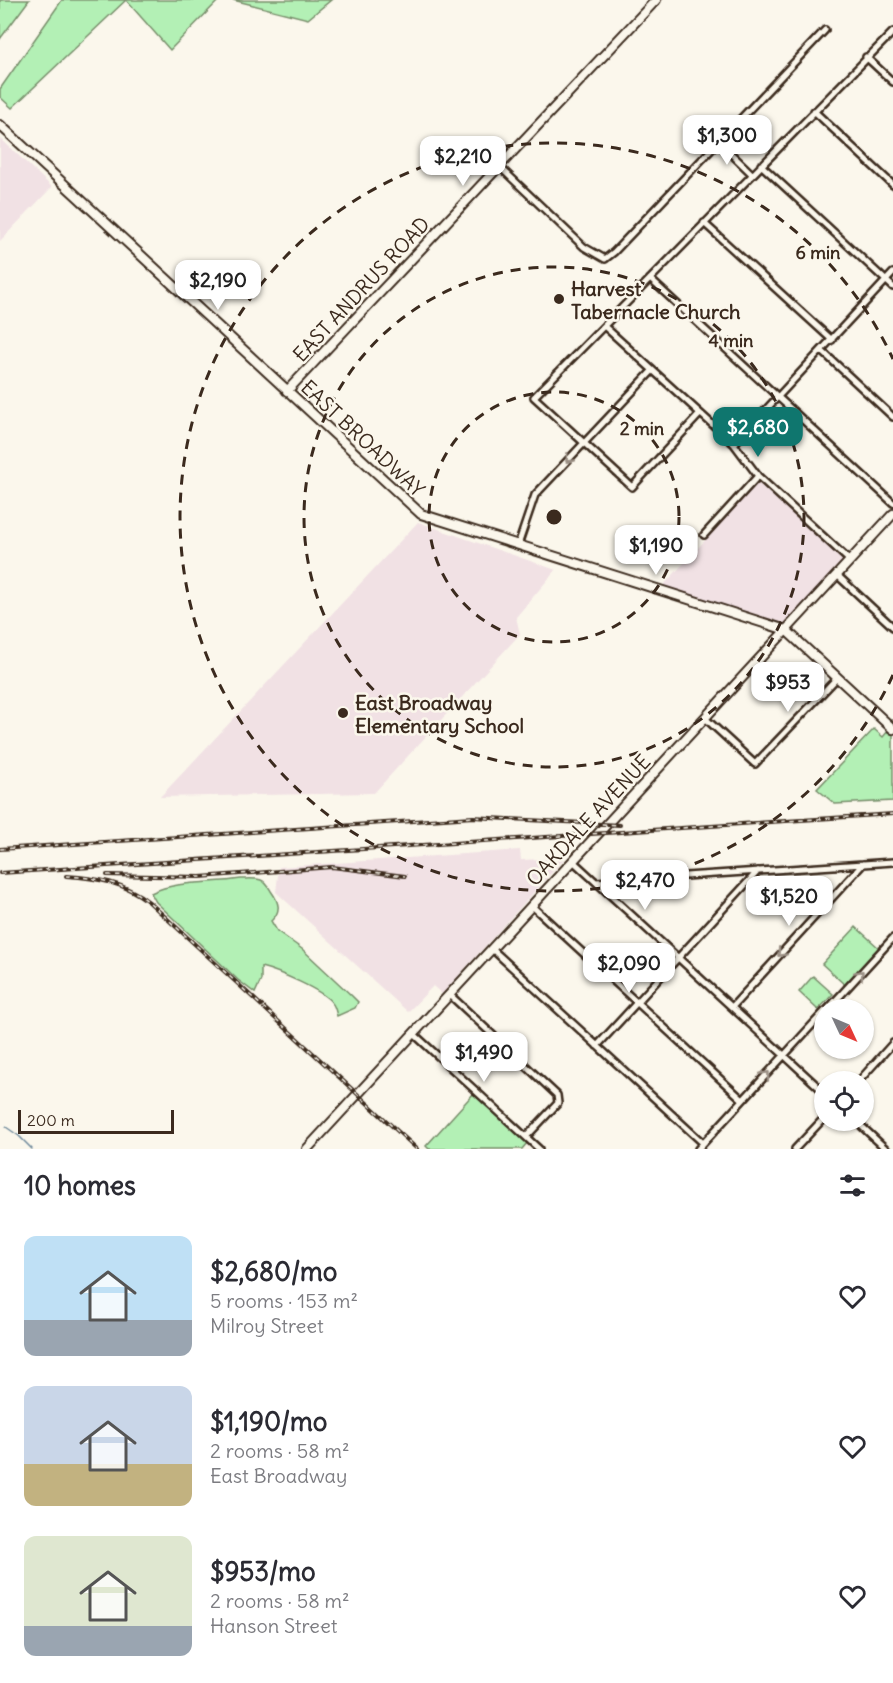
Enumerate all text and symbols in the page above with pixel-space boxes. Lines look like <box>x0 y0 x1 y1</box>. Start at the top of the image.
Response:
pin: $1,300 <box>678 115 776 166</box>
text: $1,300 <box>697 122 757 147</box>
pin: $2,210 <box>414 136 512 187</box>
text: $2,210 <box>434 143 492 168</box>
street label: EAST ANDRUS ROAD <box>287 211 435 367</box>
text: 6 min <box>796 241 841 264</box>
pin: $2,190 <box>169 260 267 311</box>
text: $2,190 <box>189 267 247 292</box>
place label: Harvest Tabernacle Church <box>571 276 741 324</box>
marker: Harvest Tabernacle Church <box>552 292 566 306</box>
text: 4 min <box>709 329 754 352</box>
street label: EAST BROADWAY <box>296 374 430 502</box>
pin: $2,680 <box>709 407 807 458</box>
text: $2,680 <box>727 414 789 439</box>
text: 2 min <box>620 417 665 440</box>
one-way arrow <box>565 453 576 463</box>
centre of rings <box>544 507 564 527</box>
pin: $1,190 <box>607 525 705 576</box>
text: $1,190 <box>629 532 683 557</box>
pin: $953 <box>752 662 824 713</box>
text: $953 <box>765 669 811 694</box>
place label: East Broadway Elementary School <box>355 690 524 738</box>
marker: East Broadway Elementary School <box>336 706 350 720</box>
street label: OAKDALE AVENUE <box>521 749 655 891</box>
pin: $2,470 <box>596 860 694 911</box>
text: $2,470 <box>615 867 675 892</box>
pin: $1,520 <box>740 876 838 927</box>
text: $1,520 <box>760 883 818 908</box>
pin: $2,090 <box>580 943 678 994</box>
one-way arrow <box>777 946 788 957</box>
text: $2,090 <box>597 950 661 975</box>
one-way arrow <box>853 970 864 980</box>
north arrow <box>814 999 874 1059</box>
map controls <box>814 999 874 1131</box>
pin: $1,490 <box>435 1032 533 1083</box>
text: $1,490 <box>455 1039 513 1064</box>
one-way arrow <box>759 1071 770 1082</box>
button: locate <box>814 1071 874 1131</box>
scale bar <box>18 1107 174 1134</box>
text: 200 m <box>27 1110 75 1130</box>
text: 10 homes <box>24 1169 136 1202</box>
icon: filters <box>836 1169 869 1202</box>
text: $2,680/mo <box>210 1255 337 1288</box>
icon: home <box>72 1260 144 1332</box>
icon: heart <box>836 1280 869 1313</box>
text: 5 rooms · 153 m² <box>210 1288 358 1313</box>
text: Milroy Street <box>210 1313 324 1338</box>
text: $1,190/mo <box>210 1405 327 1438</box>
icon: home <box>72 1410 144 1482</box>
icon: heart <box>836 1430 869 1463</box>
text: 2 rooms · 58 m² <box>210 1438 350 1463</box>
text: East Broadway <box>210 1463 347 1488</box>
text: $953/mo <box>210 1555 316 1588</box>
icon: home <box>72 1560 144 1632</box>
icon: heart <box>836 1580 869 1613</box>
text: 2 rooms · 58 m² <box>210 1588 350 1613</box>
text: Hanson Street <box>210 1613 337 1638</box>

